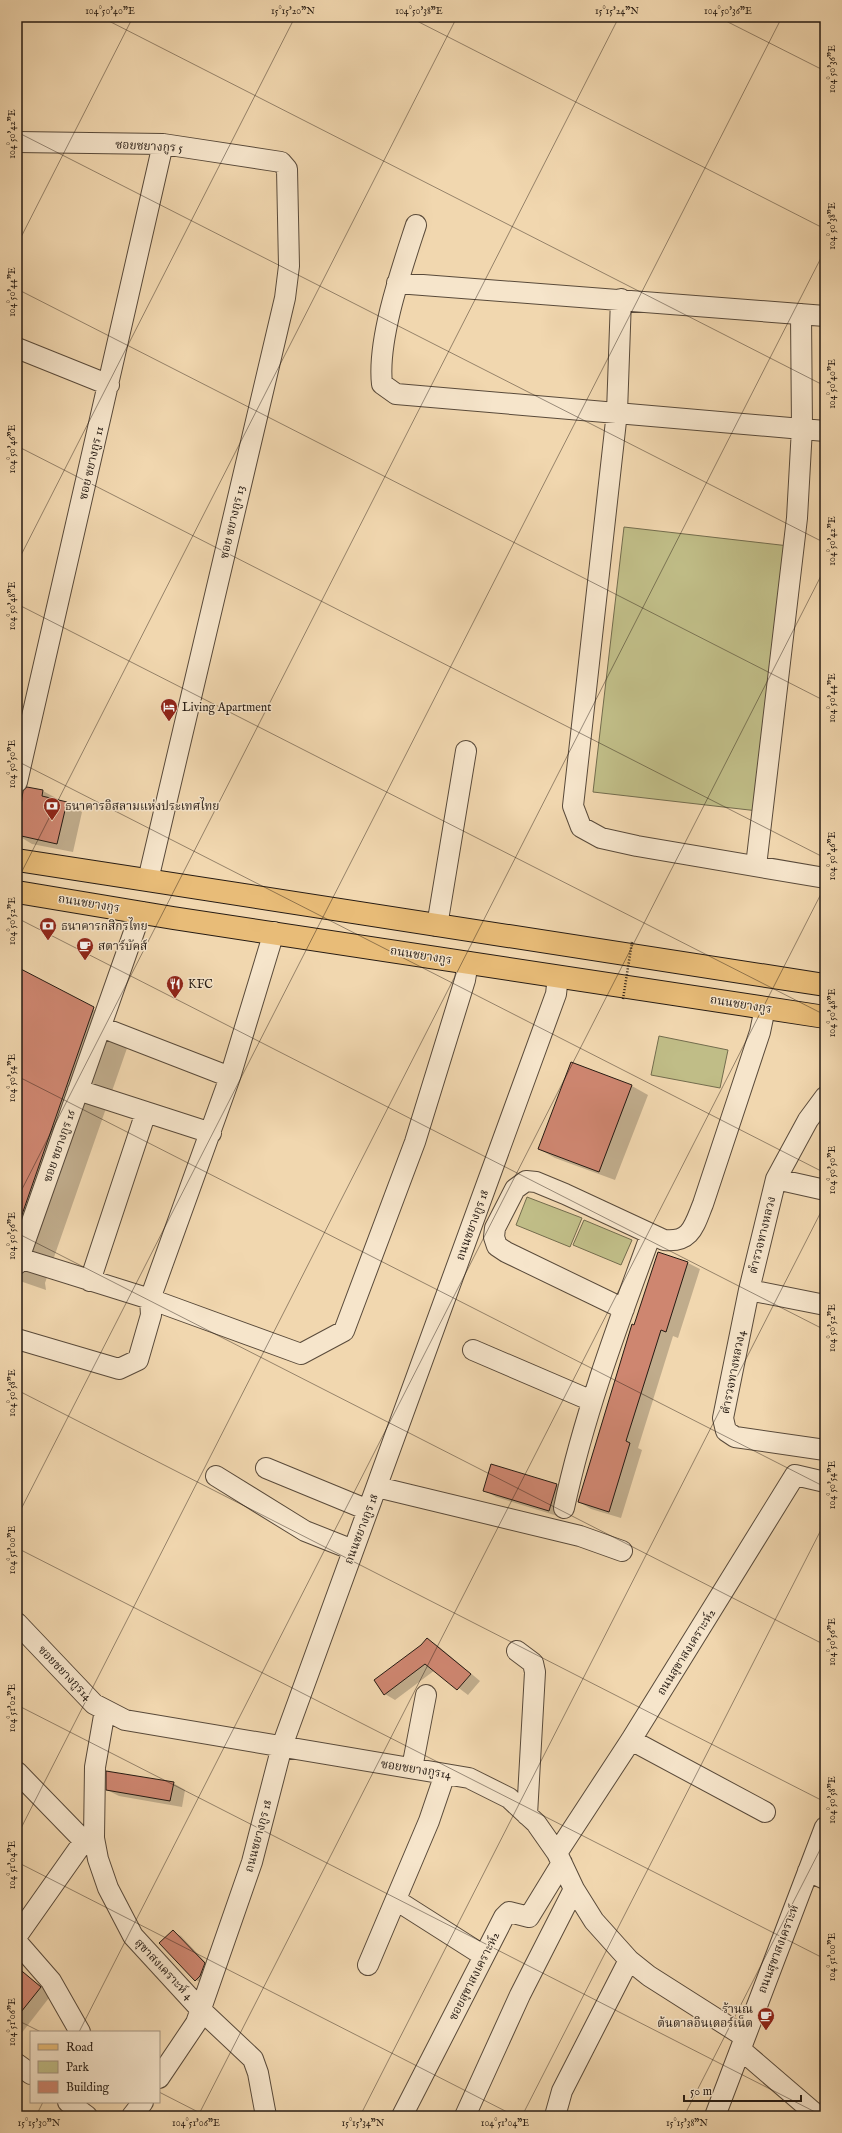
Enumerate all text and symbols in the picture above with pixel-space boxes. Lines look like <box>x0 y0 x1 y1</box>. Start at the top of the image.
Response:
text: 104°50'40"E <box>85 5 135 18</box>
text: 15°15'20"N <box>271 5 315 18</box>
text: 104°50'38"E <box>395 5 443 18</box>
text: 15°15'24"N <box>595 5 639 18</box>
text: 104°50'36"E <box>704 5 752 18</box>
text: 104°50'36"E <box>826 45 839 93</box>
text: 104°50'42"E <box>6 109 19 159</box>
street label: ซอยชยางกูร 5 <box>115 137 184 156</box>
text: 104°50'38"E <box>826 202 839 250</box>
text: 104°50'44"E <box>6 267 19 317</box>
text: 104°50'40"E <box>826 359 839 409</box>
text: 104°50'46"E <box>6 424 19 473</box>
street label: ซอย ชยางกูร 11 <box>76 425 107 501</box>
street label: ซอย ชยางกูร 13 <box>217 484 248 560</box>
text: 104°50'42"E <box>826 516 839 566</box>
text: 104°50'48"E <box>6 582 19 630</box>
text: 104°50'44"E <box>826 673 839 723</box>
hotel icon: Living Apartment <box>159 697 179 722</box>
place label: Living Apartment <box>182 700 271 716</box>
text: 104°50'50"E <box>6 740 19 788</box>
bank icon: ธนาคารอิสลามแห่งประเทศไทย <box>42 796 62 821</box>
place label: ธนาคารอิสลามแห่งประเทศไทย <box>65 797 219 814</box>
text: 104°50'46"E <box>826 831 839 880</box>
street label: ถนนชยางกูร <box>57 891 121 916</box>
text: 104°50'52"E <box>6 897 19 945</box>
bank icon: ธนาคารกสิกรไทย <box>38 916 58 941</box>
place label: ธนาคารกสิกรไทย <box>61 917 148 934</box>
cafe icon: สตาร์บัคส์ <box>75 936 95 961</box>
place label: สตาร์บัคส์ <box>98 939 147 954</box>
street label: ถนนชยางกูร <box>389 943 453 968</box>
restaurant icon: KFC <box>165 974 185 999</box>
place label: KFC <box>188 977 213 992</box>
text: 104°50'48"E <box>826 989 839 1037</box>
street label: ถนนชยางกูร <box>709 992 773 1017</box>
text: 104°50'54"E <box>6 1054 19 1102</box>
street label: ซอย ชยางกูร 16 <box>40 1107 79 1184</box>
text: 104°50'50"E <box>826 1146 839 1194</box>
street label: ถนนชยางกูร 18 <box>453 1187 492 1263</box>
street label: ตำรวจทางหลวง <box>746 1195 779 1275</box>
text: 104°50'56"E <box>6 1212 19 1260</box>
text: 104°50'52"E <box>826 1304 839 1352</box>
street label: ตำรวจทางหลวง4 <box>718 1329 749 1415</box>
text: 104°50'58"E <box>6 1369 19 1417</box>
text: 104°50'54"E <box>826 1461 839 1509</box>
street label: ถนนชยางกูร 18 <box>341 1492 382 1567</box>
text: 104°51'00"E <box>6 1526 19 1574</box>
street label: ถนนสุขาสงเคราะห์2 <box>654 1606 719 1698</box>
text: 104°50'56"E <box>826 1618 839 1666</box>
street label: ซอยชยางกูร14 <box>35 1643 95 1704</box>
text: 104°51'02"E <box>6 1684 19 1732</box>
street label: ซอยชยางกูร14 <box>380 1757 452 1782</box>
text: 104°50'58"E <box>826 1776 839 1824</box>
street label: ถนนชยางกูร 18 <box>242 1798 275 1874</box>
text: 104°51'04"E <box>6 1841 19 1889</box>
street label: ถนนสุขาสงเคราะห์ <box>755 1903 802 1995</box>
street label: ซอยสุขาสงเคราะห์2 <box>446 1929 503 2023</box>
text: 104°51'00"E <box>826 1933 839 1981</box>
street label: สุขาสงเคราะห์ 4 <box>131 1935 196 2003</box>
text: 104°51'06"E <box>6 1998 19 2046</box>
place label: ร้านณ ต้นตาลอินเตอร์เน็ต <box>657 2002 753 2031</box>
cafe icon: ร้านณ ต้นตาลอินเตอร์เน็ต <box>756 2006 776 2031</box>
legend <box>30 2031 160 2103</box>
text: Road <box>66 2040 94 2055</box>
text: Park <box>66 2060 89 2075</box>
scale bar <box>684 2077 801 2103</box>
text: Building <box>66 2080 110 2095</box>
text: 50 m <box>690 2084 712 2099</box>
text: 15°15'30"N <box>18 2117 61 2130</box>
text: 104°51'06"E <box>172 2117 220 2130</box>
text: 15°15'34"N <box>342 2117 385 2130</box>
text: 104°51'04"E <box>481 2117 529 2130</box>
text: 15°15'38"N <box>666 2117 708 2130</box>

